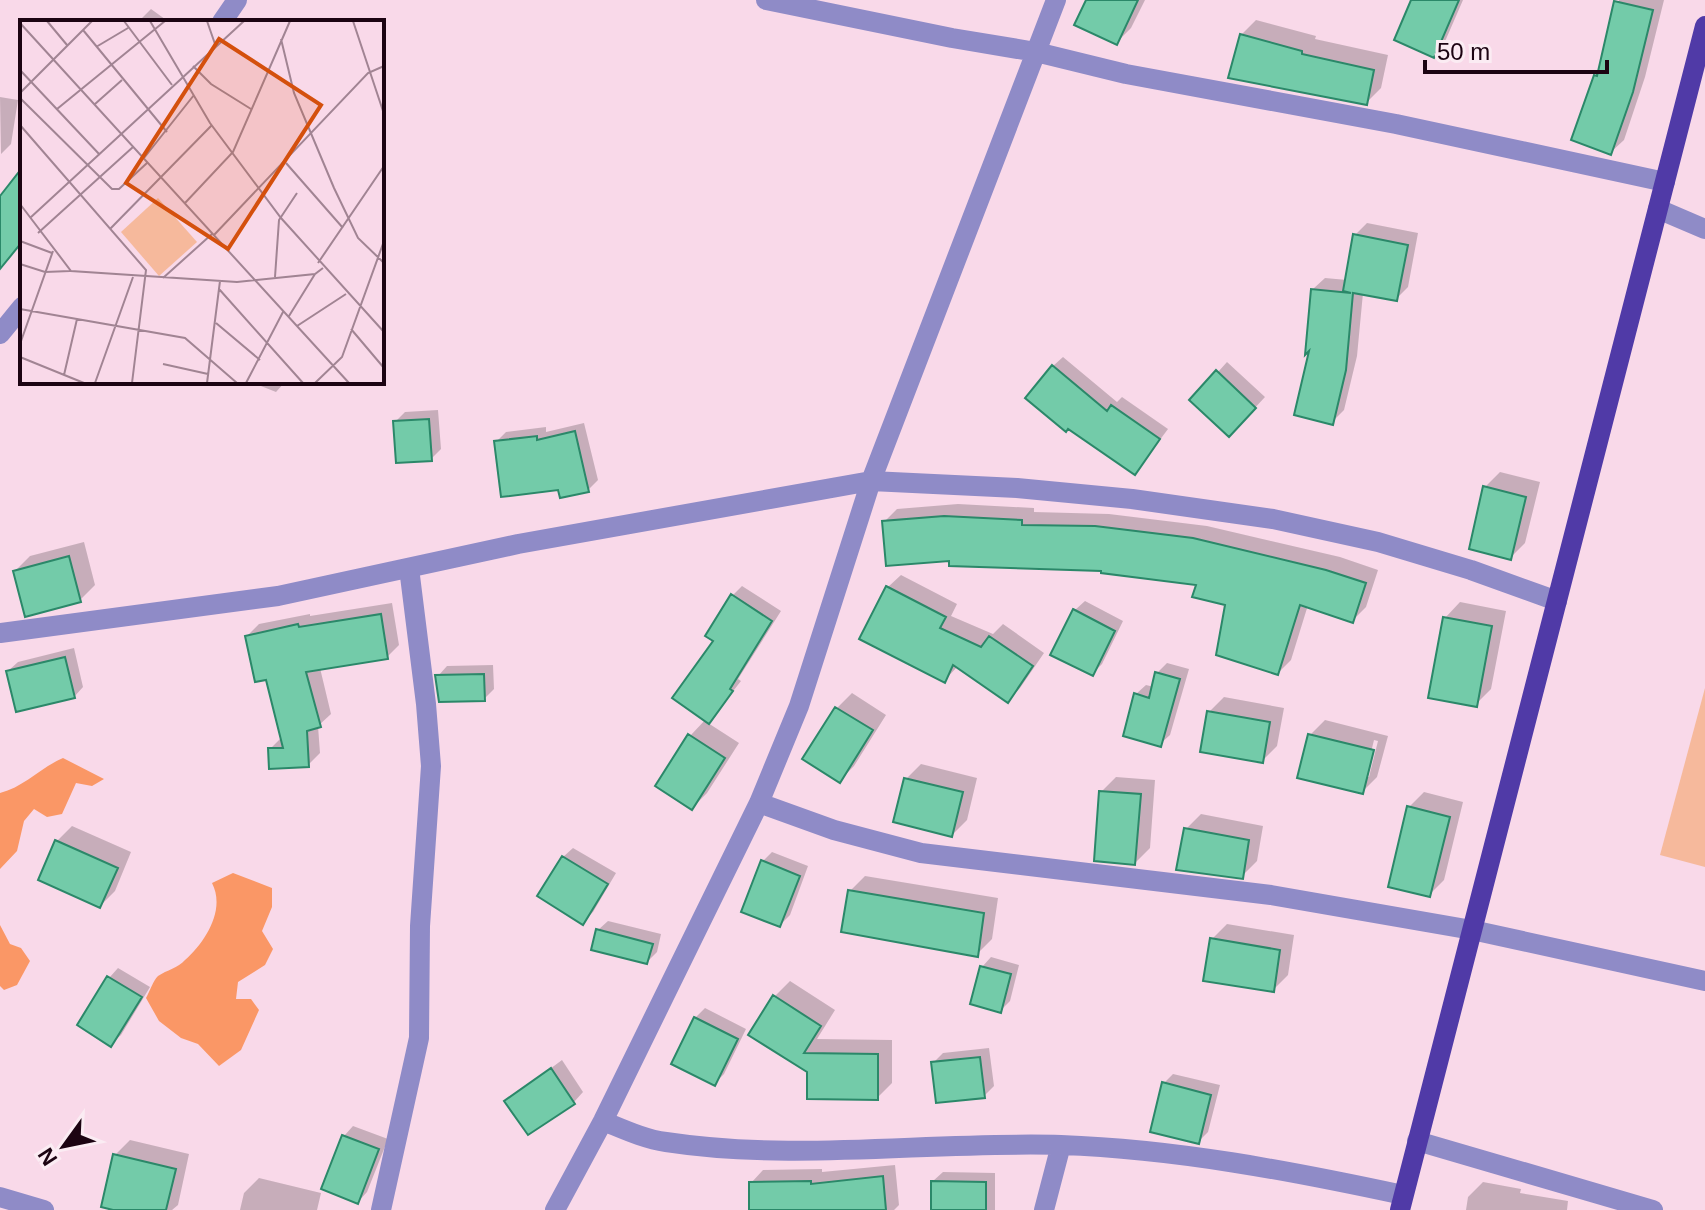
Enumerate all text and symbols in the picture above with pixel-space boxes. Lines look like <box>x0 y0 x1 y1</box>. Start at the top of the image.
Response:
inset map <box>20 20 384 384</box>
scale bar <box>1425 24 1607 74</box>
text: 50 m <box>1437 38 1490 65</box>
north arrow <box>24 1106 104 1186</box>
text: N <box>33 1143 62 1170</box>

